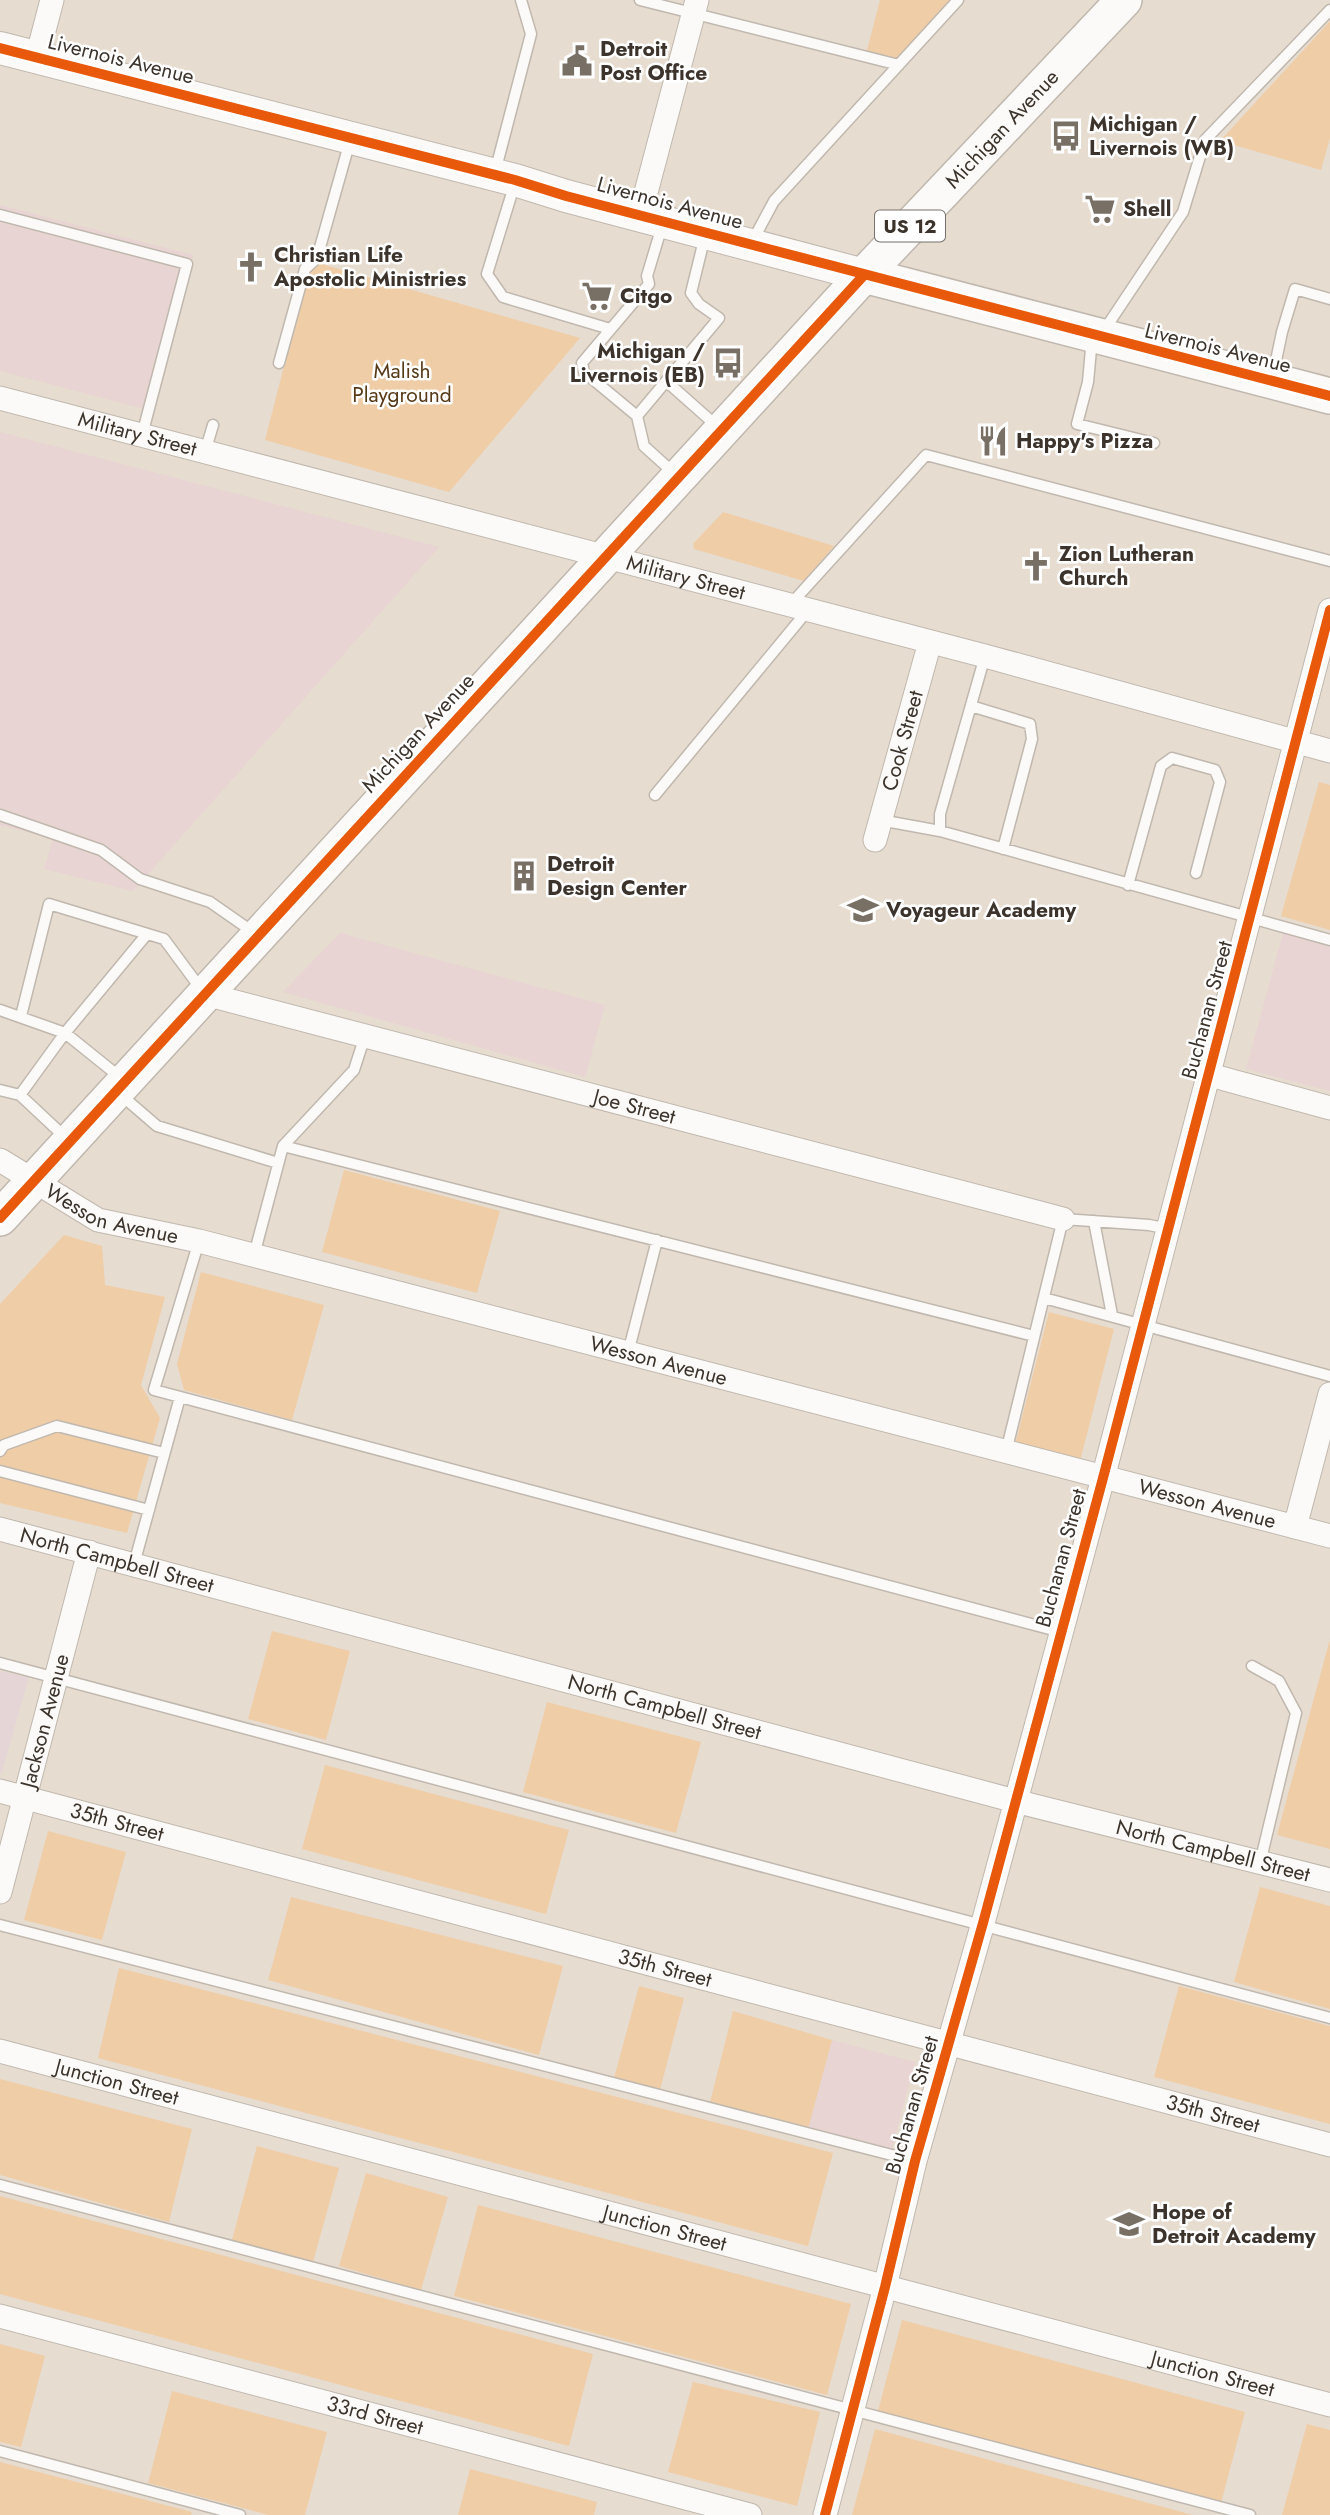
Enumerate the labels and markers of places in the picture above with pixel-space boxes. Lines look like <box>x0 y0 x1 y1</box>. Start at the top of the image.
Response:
place label: Detroit Post Office <box>600 34 707 88</box>
public building icon: Detroit Post Office <box>560 44 594 78</box>
place label: Michigan / Livernois (WB) <box>1089 109 1234 163</box>
bus stop icon: Michigan / Livernois (WB) <box>1049 119 1083 153</box>
supermarket icon: Shell <box>1083 192 1117 226</box>
place label: Shell <box>1123 194 1171 224</box>
place label: Christian Life Apostolic Ministries <box>273 240 467 294</box>
church icon: Christian Life Apostolic Ministries <box>234 250 268 284</box>
supermarket icon: Citgo <box>580 279 614 313</box>
place label: Citgo <box>620 281 672 311</box>
place label: Michigan / Livernois (EB) <box>570 336 705 390</box>
bus stop icon: Michigan / Livernois (EB) <box>711 346 745 380</box>
restaurant icon: Happy's Pizza <box>976 424 1010 458</box>
place label: Happy's Pizza <box>1016 426 1153 456</box>
place label: Zion Lutheran Church <box>1059 539 1194 593</box>
church icon: Zion Lutheran Church <box>1019 549 1053 583</box>
place label: Detroit Design Center <box>547 849 688 903</box>
building icon: Detroit Design Center <box>507 859 541 893</box>
school or university icon: Voyageur Academy <box>846 893 880 927</box>
place label: Voyageur Academy <box>885 895 1077 925</box>
place label: Hope of Detroit Academy <box>1152 2197 1317 2251</box>
school or university icon: Hope of Detroit Academy <box>1112 2207 1146 2241</box>

